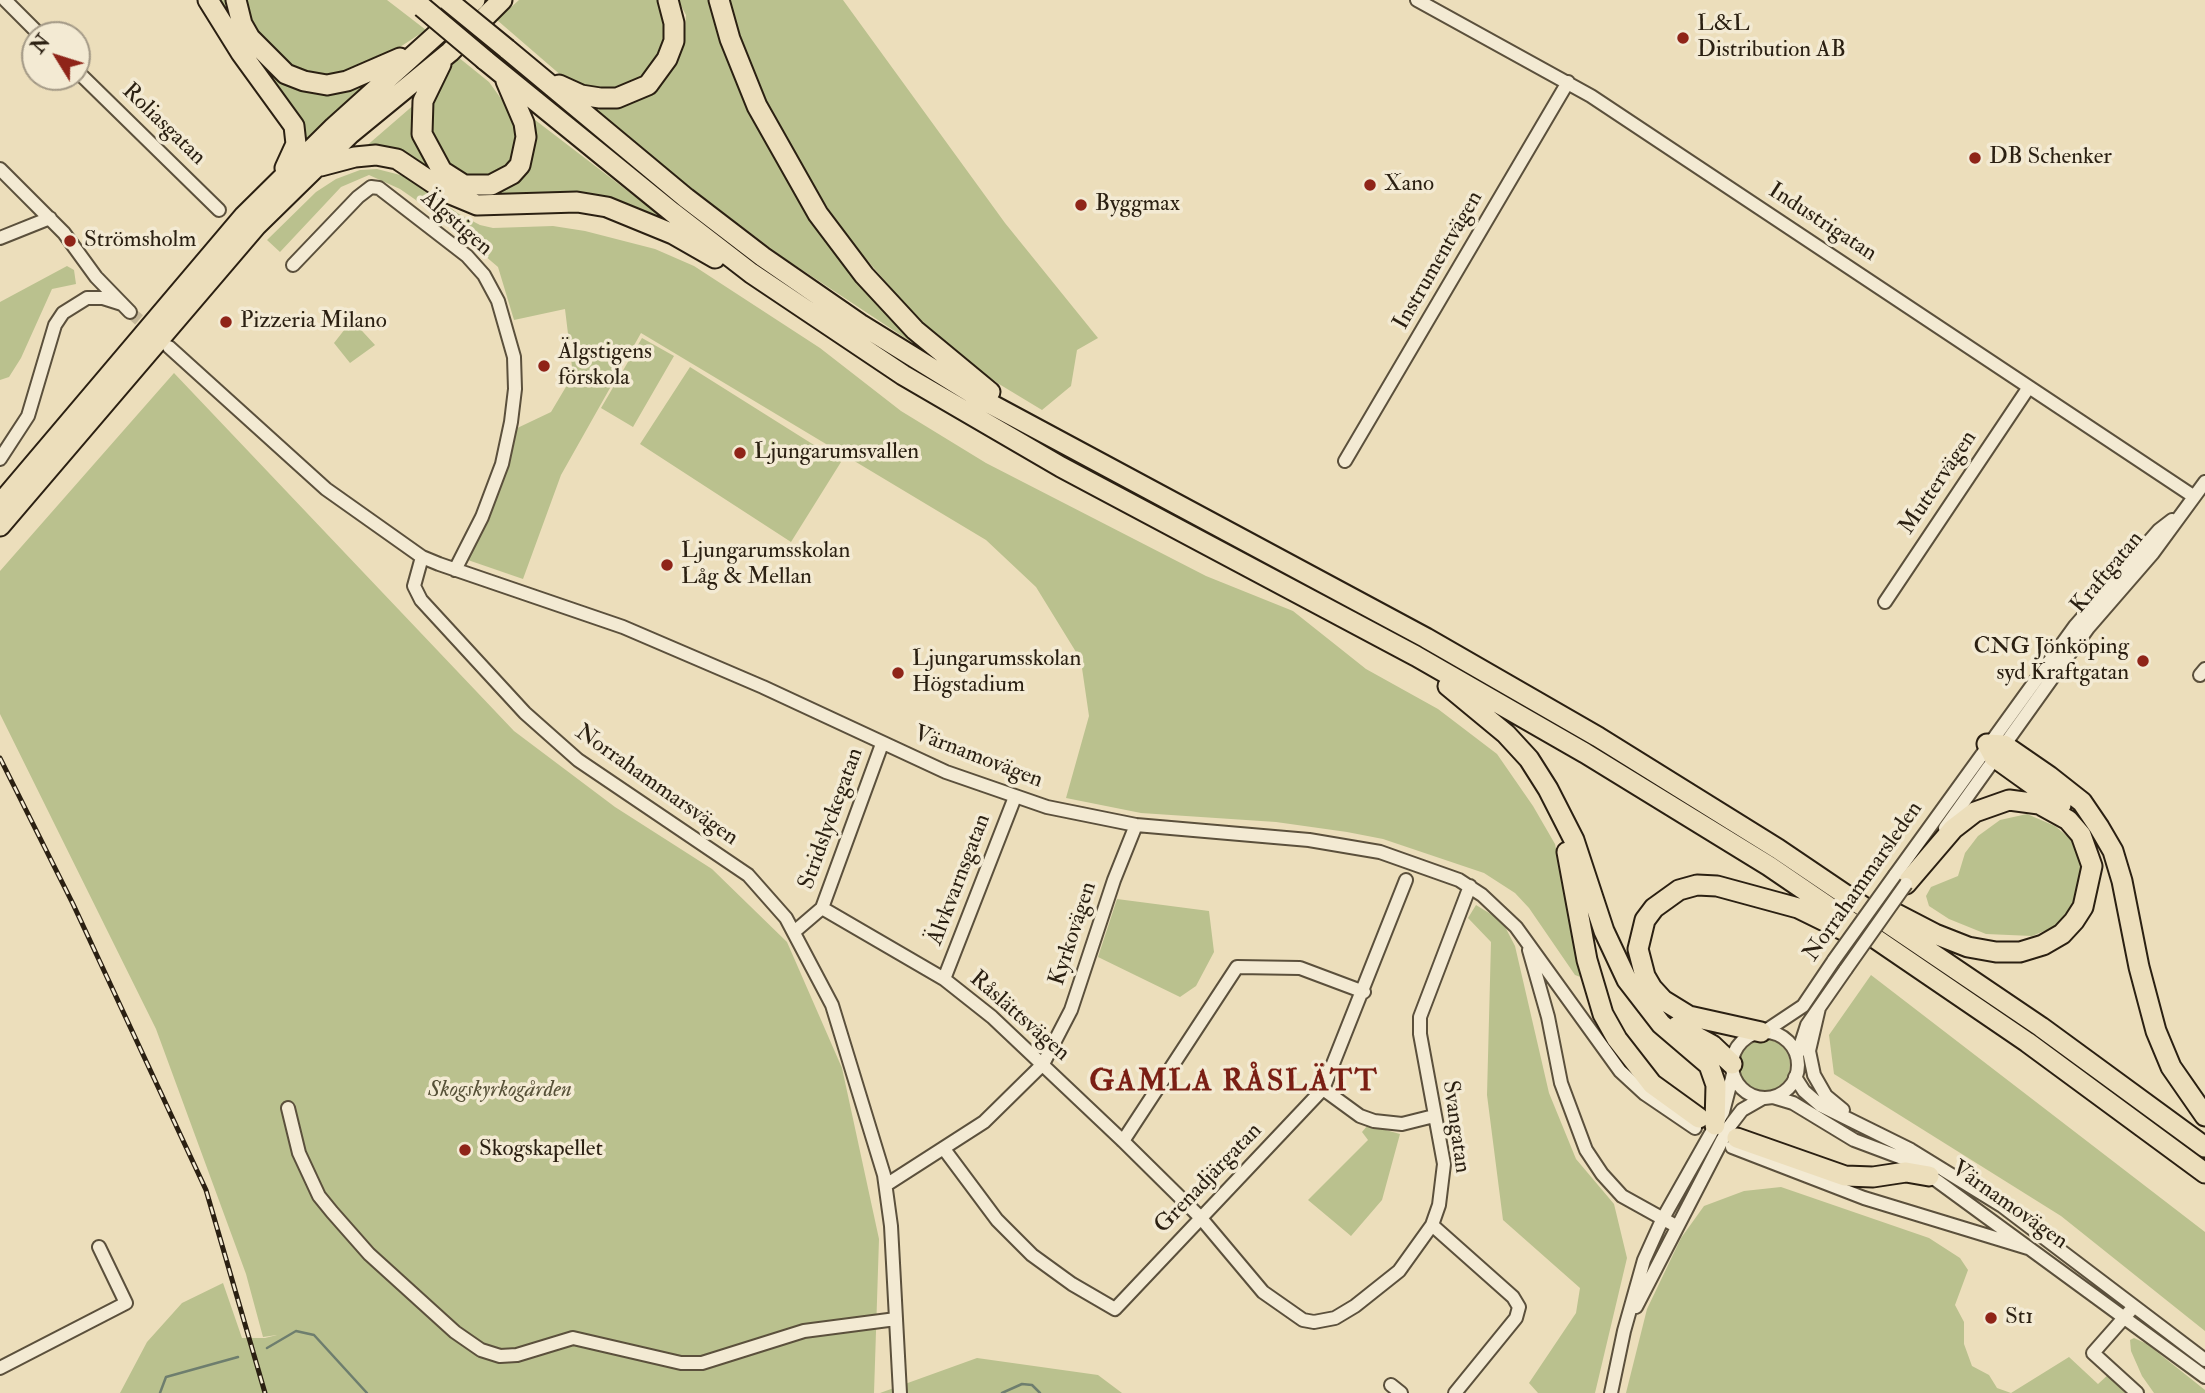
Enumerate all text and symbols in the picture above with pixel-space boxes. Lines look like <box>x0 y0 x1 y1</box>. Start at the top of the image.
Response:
place label: L&L Distribution AB <box>1697 11 1846 65</box>
north arrow <box>21 21 91 91</box>
text: N <box>26 30 56 58</box>
marker: L&L Distribution AB <box>1675 30 1691 46</box>
street label: Roliasgatan <box>115 78 211 172</box>
place label: DB Schenker <box>1989 144 2112 172</box>
marker: DB Schenker <box>1967 150 1983 166</box>
place label: Xano <box>1384 171 1434 199</box>
marker: Xano <box>1362 177 1378 193</box>
street label: Industrigatan <box>1763 178 1881 268</box>
street label: Älgstigen <box>414 185 498 263</box>
street label: Instrumentvägen <box>1388 187 1490 335</box>
place label: Byggmax <box>1095 191 1180 219</box>
marker: Byggmax <box>1073 197 1089 213</box>
place label: Strömsholm <box>84 227 196 255</box>
marker: Strömsholm <box>62 233 78 249</box>
place label: Pizzeria Milano <box>240 308 387 336</box>
marker: Pizzeria Milano <box>218 314 234 330</box>
place label: Älgstigens förskola <box>558 339 652 393</box>
marker: Älgstigens förskola <box>536 358 552 374</box>
street label: Muttervägen <box>1894 426 1984 540</box>
place label: Ljungarumsvallen <box>754 439 919 467</box>
marker: Ljungarumsvallen <box>732 445 748 461</box>
street label: Kraftgatan <box>2066 526 2150 620</box>
place label: Ljungarumsskolan Låg & Mellan <box>681 538 850 592</box>
marker: Ljungarumsskolan Låg & Mellan <box>659 557 675 573</box>
place label: CNG Jönköping syd Kraftgatan <box>1973 634 2129 688</box>
place label: Ljungarumsskolan Högstadium <box>912 646 1081 700</box>
marker: CNG Jönköping syd Kraftgatan <box>2135 653 2151 669</box>
marker: Ljungarumsskolan Högstadium <box>890 665 906 681</box>
street label: Norrahammarsvägen <box>569 719 743 853</box>
street label: Värnamovägen <box>910 721 1046 795</box>
street label: Stridslyckegatan <box>794 744 870 894</box>
street label: Norrahammarsleden <box>1798 797 1930 967</box>
street label: Älvkvarnsgatan <box>922 810 998 950</box>
street label: Kyrkovägen <box>1044 879 1104 989</box>
street label: Råslättsvägen <box>963 966 1075 1068</box>
district label: GAMLA RÅSLÄTT <box>1091 1066 1377 1102</box>
park label: Skogskyrkogården <box>428 1077 572 1105</box>
street label: Svangatan <box>1435 1079 1475 1175</box>
street label: Grenadjärgatan <box>1149 1118 1269 1240</box>
place label: Skogskapellet <box>479 1136 603 1164</box>
marker: Skogskapellet <box>457 1142 473 1158</box>
street label: Värnamovägen <box>1945 1156 2073 1256</box>
place label: St1 <box>2005 1304 2033 1332</box>
marker: St1 <box>1983 1310 1999 1326</box>

